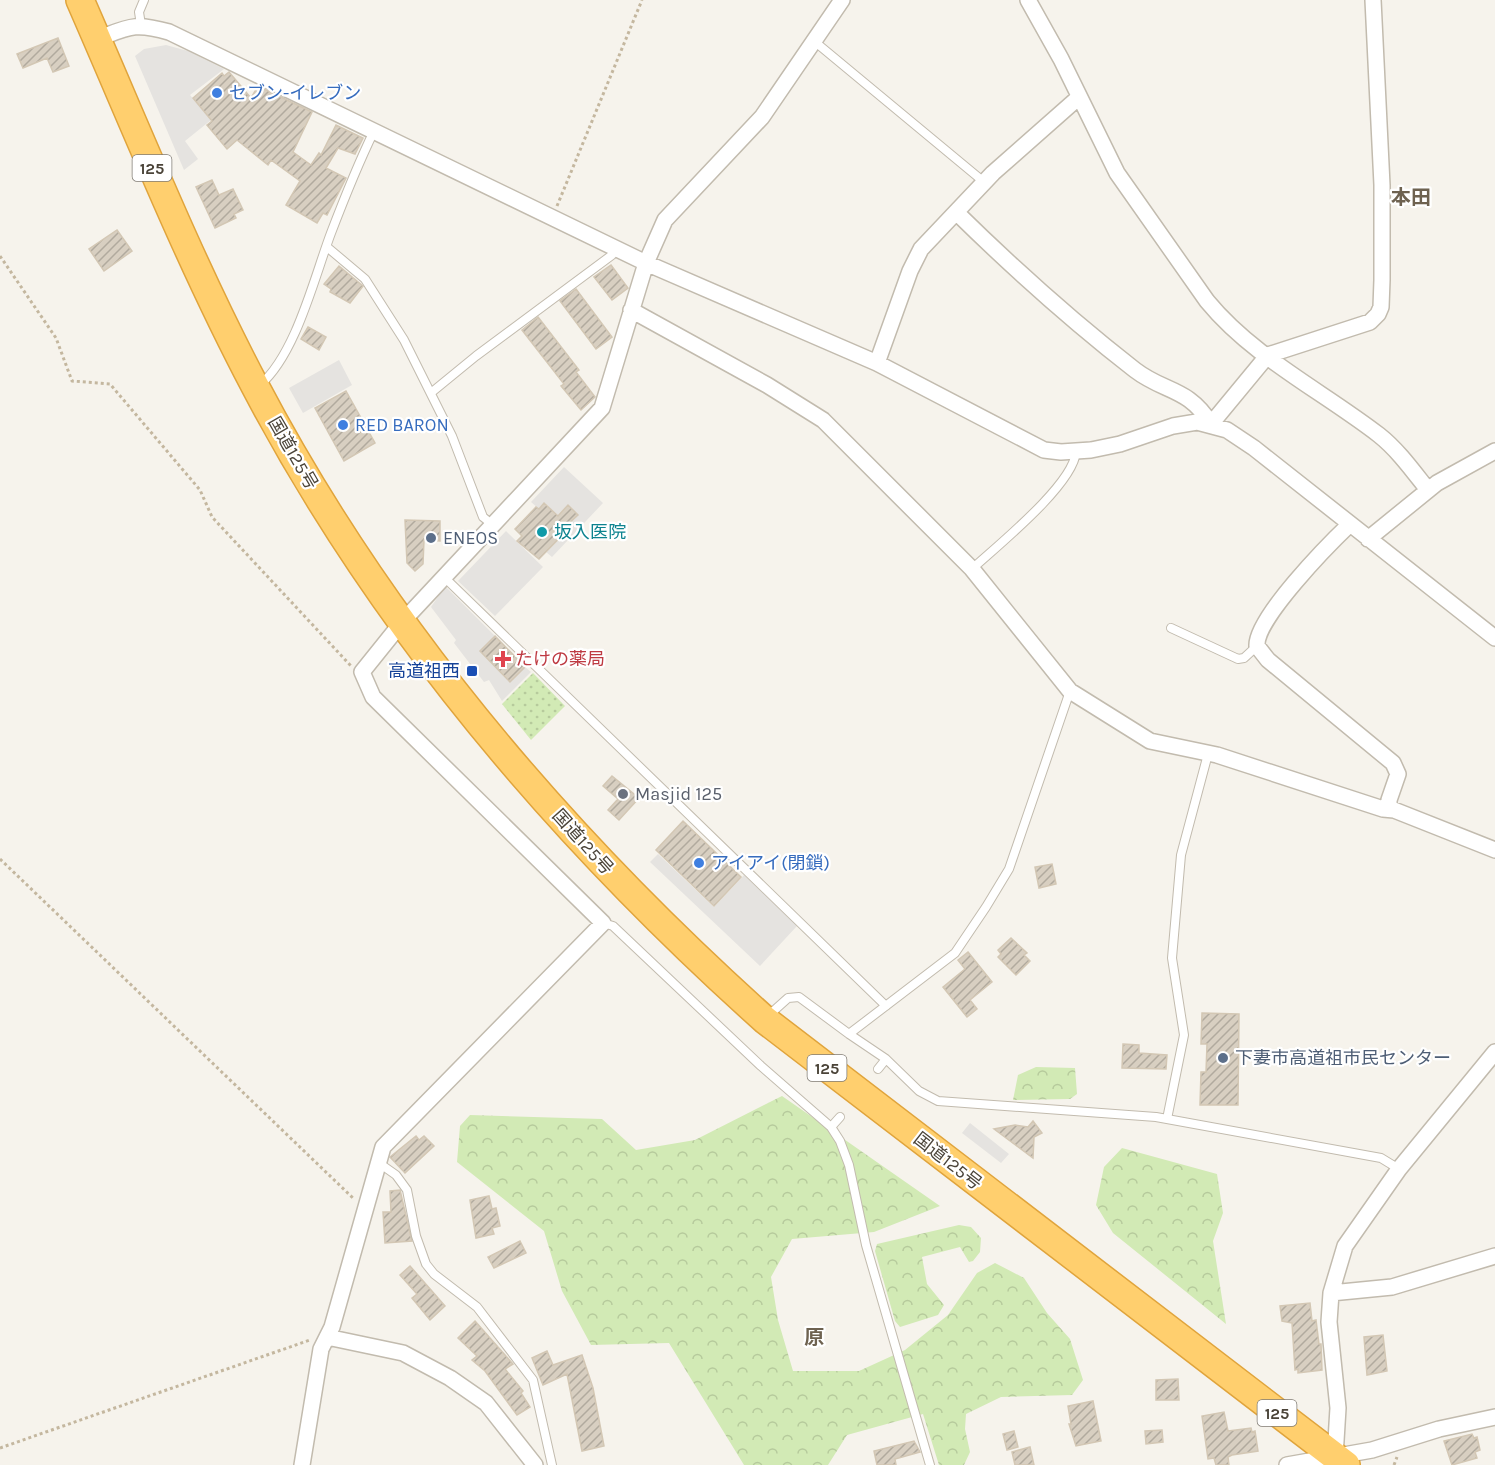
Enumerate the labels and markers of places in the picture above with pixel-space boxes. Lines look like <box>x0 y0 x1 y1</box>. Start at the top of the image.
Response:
place label: セブン-イレブン <box>229 82 361 104</box>
marker: セブン-イレブン <box>210 86 224 100</box>
place label: RED BARON <box>355 414 449 436</box>
marker: RED BARON <box>336 418 350 432</box>
place label: 坂入医院 <box>554 521 626 543</box>
marker: 坂入医院 <box>535 525 549 539</box>
place label: ENEOS <box>443 527 498 549</box>
marker: ENEOS <box>424 531 438 545</box>
place label: たけの薬局 <box>515 648 605 670</box>
marker: たけの薬局 <box>496 652 510 666</box>
place label: 高道祖西 <box>388 660 460 682</box>
marker: 高道祖西 <box>465 664 479 678</box>
place label: Masjid 125 <box>635 783 722 805</box>
marker: Masjid 125 <box>616 787 630 801</box>
place label: アイアイ(閉鎖) <box>711 852 830 874</box>
marker: アイアイ(閉鎖) <box>692 856 706 870</box>
place label: 下妻市高道祖市民センター <box>1235 1047 1451 1069</box>
marker: 下妻市高道祖市民センター <box>1216 1051 1230 1065</box>

